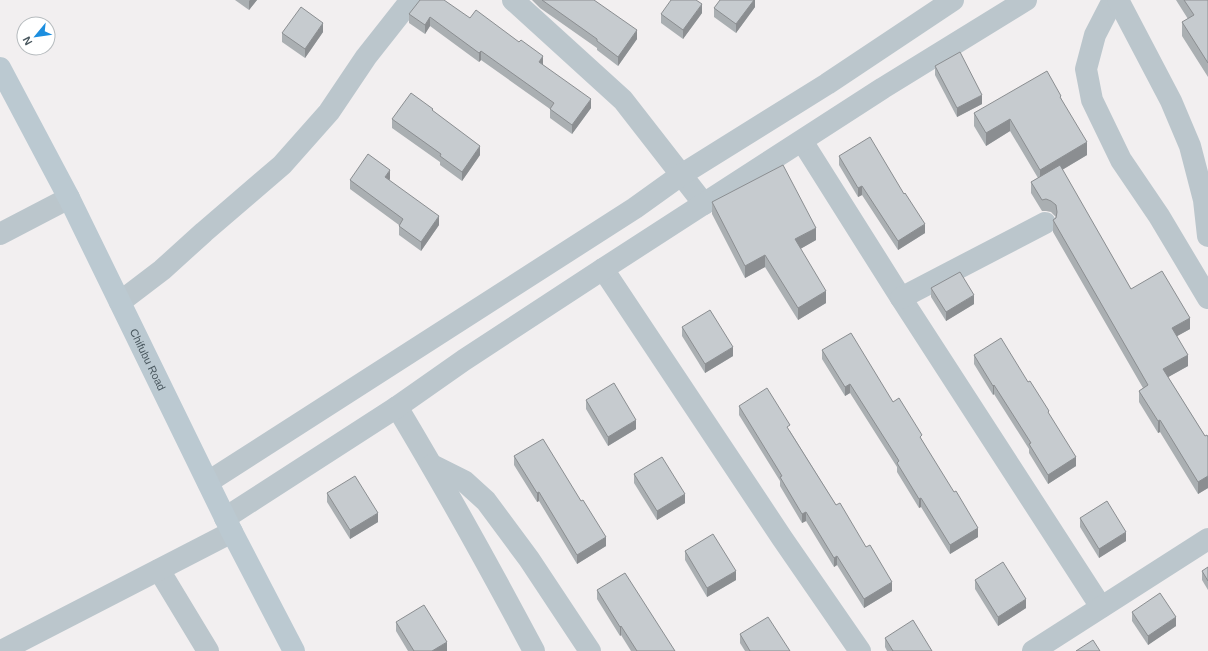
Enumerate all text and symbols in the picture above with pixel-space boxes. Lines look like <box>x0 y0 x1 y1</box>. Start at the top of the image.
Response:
north arrow <box>16 16 56 56</box>
text: N <box>20 34 34 47</box>
street label: Chifubu Road <box>128 327 168 393</box>

